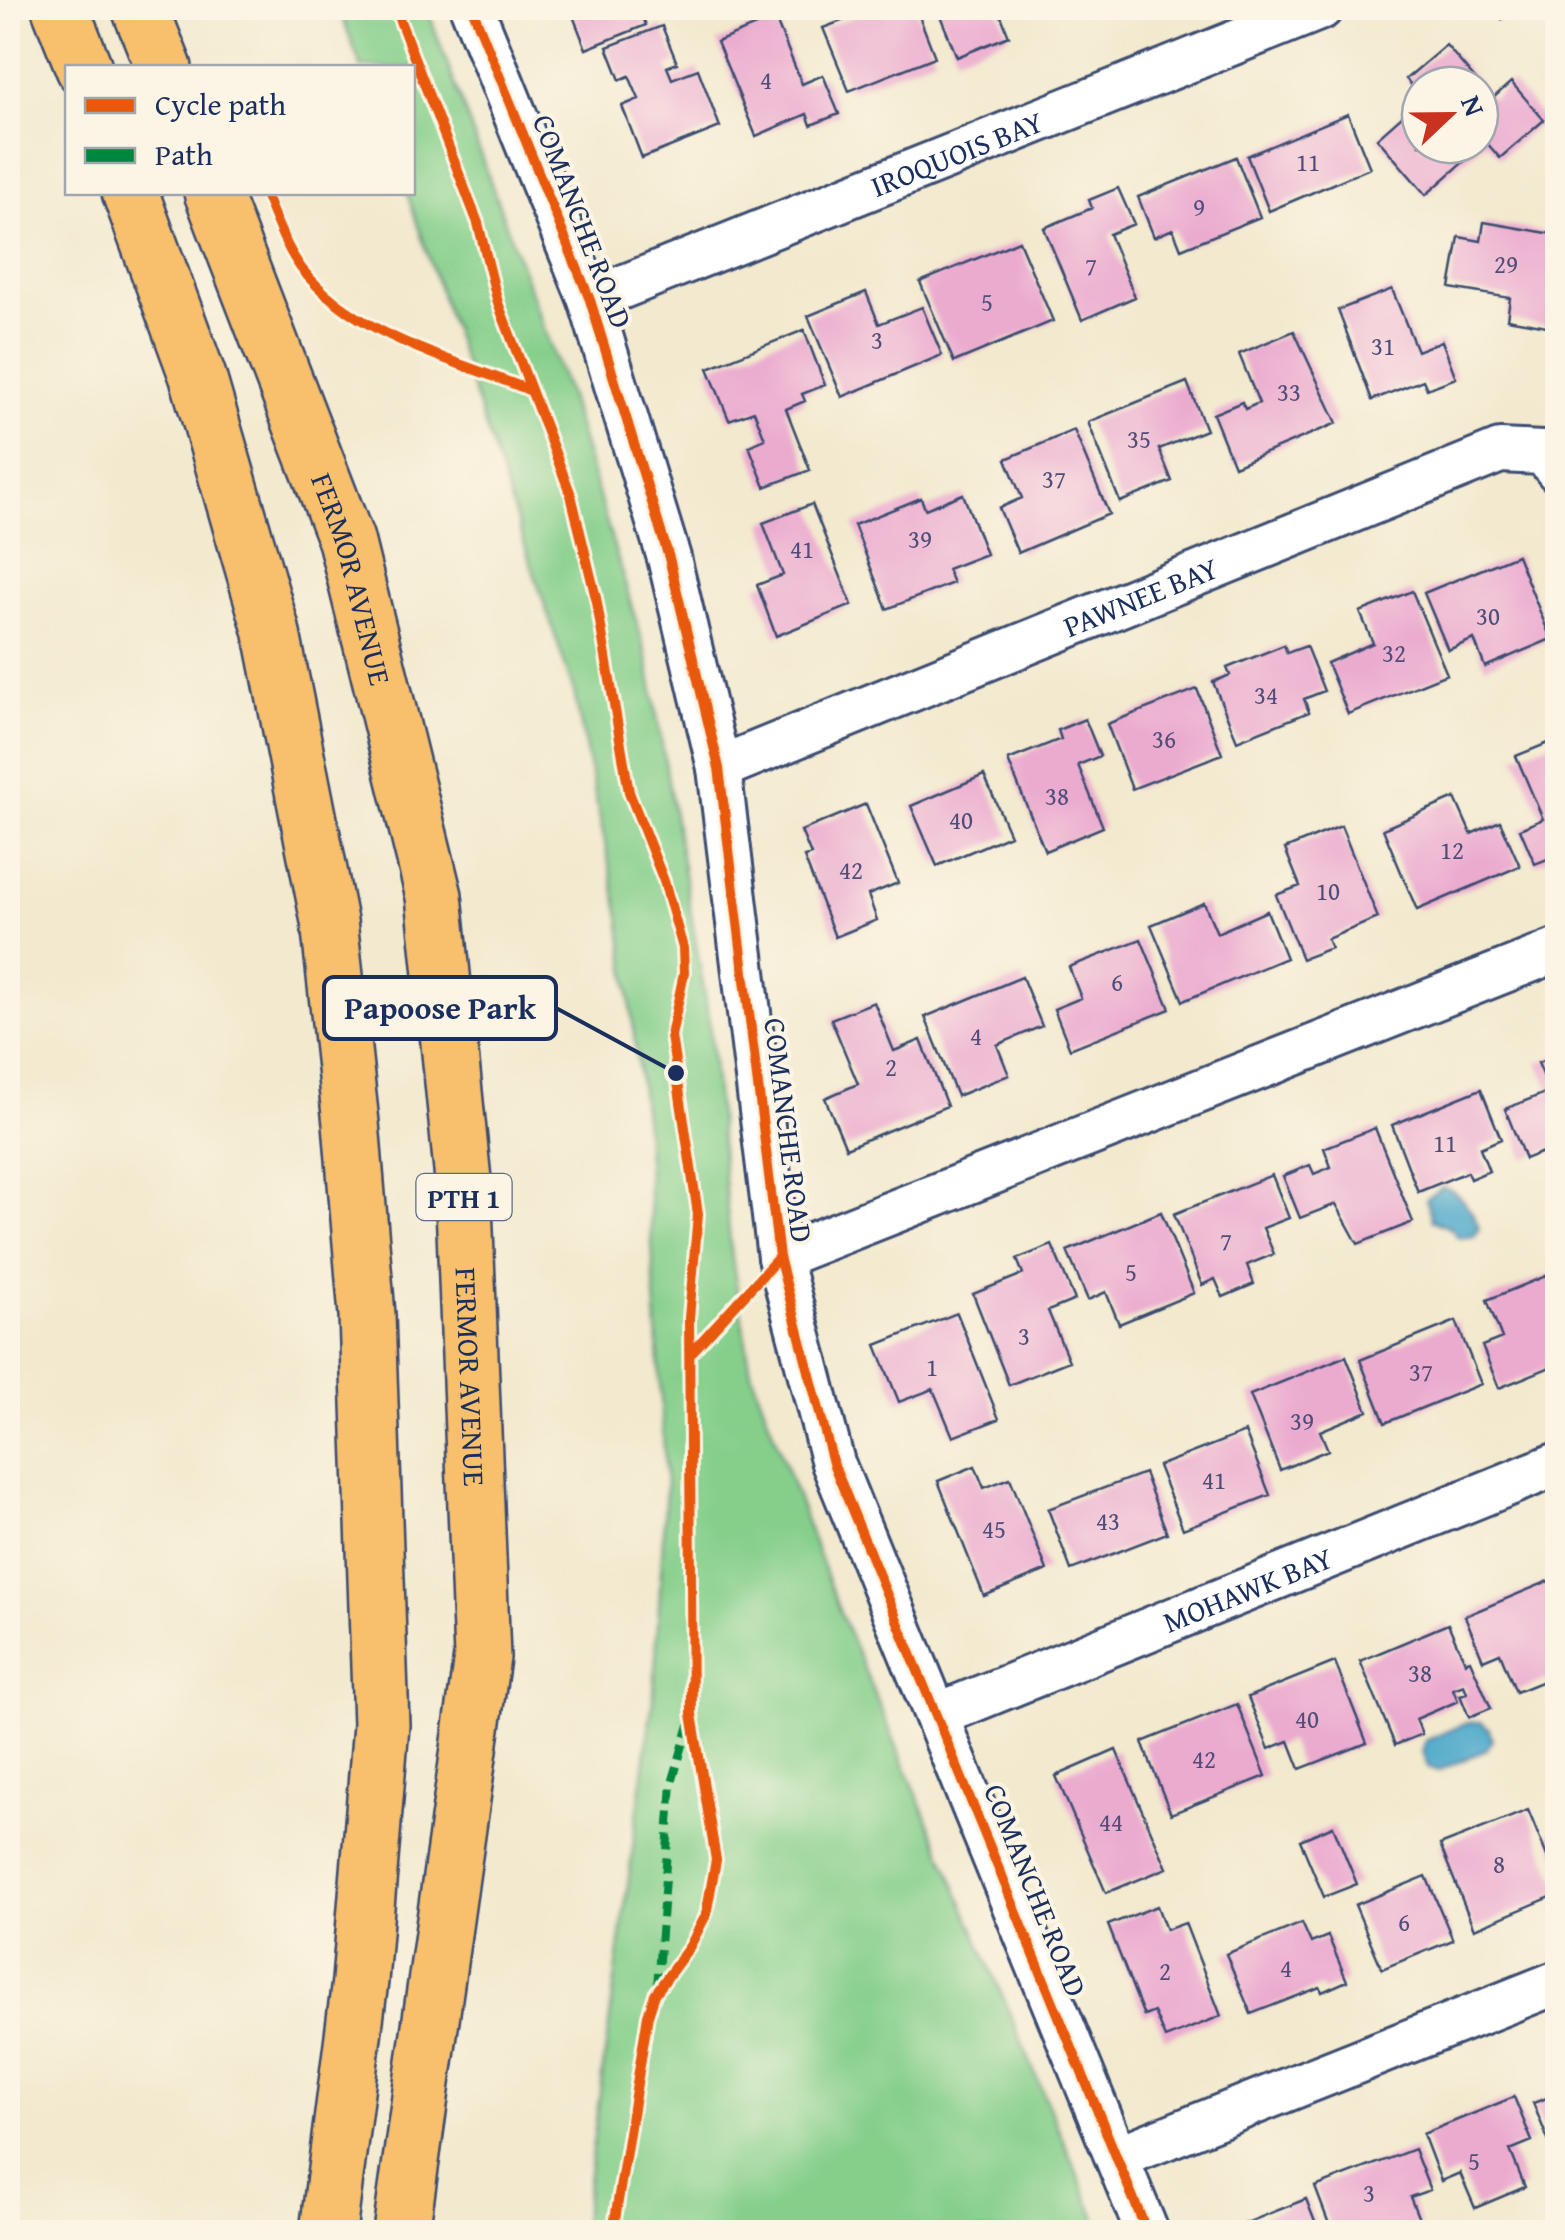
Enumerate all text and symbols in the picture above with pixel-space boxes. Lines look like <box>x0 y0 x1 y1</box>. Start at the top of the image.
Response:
house number: 4 <box>760 62 772 98</box>
legend <box>65 65 415 195</box>
north arrow <box>1400 65 1500 165</box>
text: Cycle path <box>155 82 286 126</box>
text: N <box>1451 89 1496 122</box>
street label: IROQUOIS BAY <box>864 99 1050 208</box>
street label: COMANCHE ROAD <box>522 108 644 334</box>
text: Path <box>155 132 213 176</box>
house number: 11 <box>1296 144 1320 180</box>
house number: 9 <box>1193 189 1205 225</box>
house number: 29 <box>1494 246 1518 282</box>
house number: 7 <box>1085 248 1097 284</box>
house number: 5 <box>981 284 993 320</box>
house number: 3 <box>871 322 883 358</box>
house number: 31 <box>1371 328 1395 364</box>
house number: 33 <box>1277 374 1301 410</box>
house number: 35 <box>1127 421 1151 457</box>
house number: 37 <box>1042 461 1066 497</box>
street label: FERMOR AVENUE <box>300 466 403 690</box>
house number: 39 <box>908 521 932 557</box>
house number: 41 <box>790 531 814 567</box>
street label: PAWNEE BAY <box>1057 546 1225 648</box>
house number: 30 <box>1476 598 1500 634</box>
house number: 32 <box>1382 635 1406 671</box>
house number: 34 <box>1254 677 1278 713</box>
house number: 36 <box>1152 721 1176 757</box>
house number: 38 <box>1045 778 1069 814</box>
house number: 40 <box>949 802 973 838</box>
house number: 12 <box>1440 832 1464 868</box>
house number: 42 <box>839 852 863 888</box>
house number: 10 <box>1316 873 1340 909</box>
house number: 6 <box>1111 964 1123 1000</box>
callout: Papoose Park <box>324 977 556 1039</box>
text: Papoose Park <box>344 984 537 1031</box>
street label: COMANCHE ROAD <box>753 1015 825 1245</box>
house number: 4 <box>970 1018 982 1054</box>
house number: 2 <box>885 1049 897 1085</box>
house number: 11 <box>1433 1125 1457 1161</box>
road number: PTH 1 <box>416 1174 512 1220</box>
house number: 7 <box>1220 1223 1232 1259</box>
house number: 5 <box>1125 1254 1137 1290</box>
street label: FERMOR AVENUE <box>444 1266 497 1487</box>
house number: 3 <box>1018 1318 1030 1354</box>
house number: 1 <box>926 1349 938 1385</box>
house number: 37 <box>1409 1354 1433 1390</box>
house number: 39 <box>1290 1403 1314 1439</box>
house number: 41 <box>1202 1462 1226 1498</box>
house number: 43 <box>1096 1503 1120 1539</box>
house number: 45 <box>982 1511 1006 1547</box>
street label: MOHAWK BAY <box>1156 1535 1339 1644</box>
house number: 38 <box>1408 1655 1432 1691</box>
house number: 40 <box>1295 1701 1319 1737</box>
house number: 42 <box>1192 1741 1216 1777</box>
street label: COMANCHE ROAD <box>973 1777 1099 2003</box>
house number: 44 <box>1099 1804 1123 1840</box>
house number: 8 <box>1493 1846 1505 1882</box>
house number: 6 <box>1398 1904 1410 1940</box>
house number: 4 <box>1280 1950 1292 1986</box>
house number: 2 <box>1159 1953 1171 1989</box>
house number: 5 <box>1468 2143 1480 2179</box>
house number: 3 <box>1363 2175 1375 2211</box>

